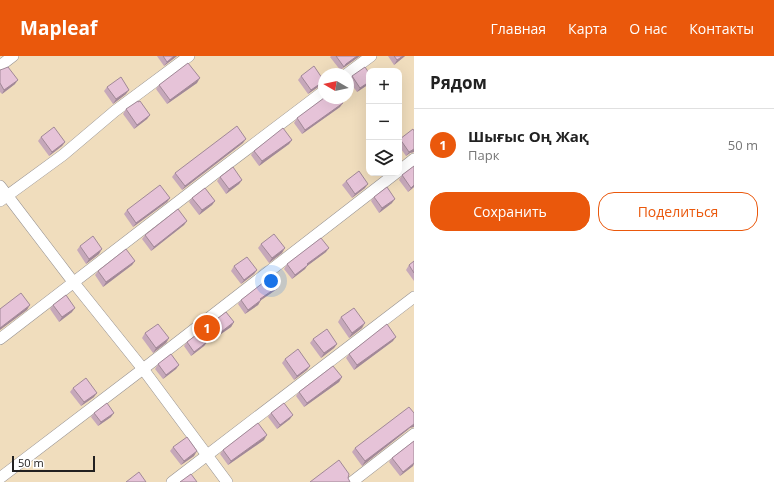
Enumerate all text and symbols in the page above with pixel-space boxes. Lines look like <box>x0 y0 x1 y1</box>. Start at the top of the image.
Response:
text: Mapleaf <box>20 15 97 41</box>
text: Главная <box>491 19 546 38</box>
text: Карта <box>568 19 607 38</box>
text: О нас <box>629 19 667 38</box>
text: Контакты <box>689 19 754 38</box>
north arrow <box>318 68 354 104</box>
map controls <box>366 68 402 176</box>
button: + <box>366 68 402 104</box>
text: Рядом <box>430 71 487 94</box>
button: − <box>366 104 402 140</box>
text: Шығыс Оң Жақ <box>468 126 589 146</box>
text: 1 <box>439 136 447 154</box>
text: 50 m <box>728 136 758 154</box>
button: layers <box>366 140 402 176</box>
text: Парк <box>468 146 499 164</box>
button: Сохранить <box>430 192 590 231</box>
button: Поделиться <box>598 192 758 231</box>
your location <box>261 271 281 291</box>
pin: 1 <box>194 313 220 343</box>
scale bar <box>12 454 95 473</box>
text: 50 m <box>18 455 44 470</box>

